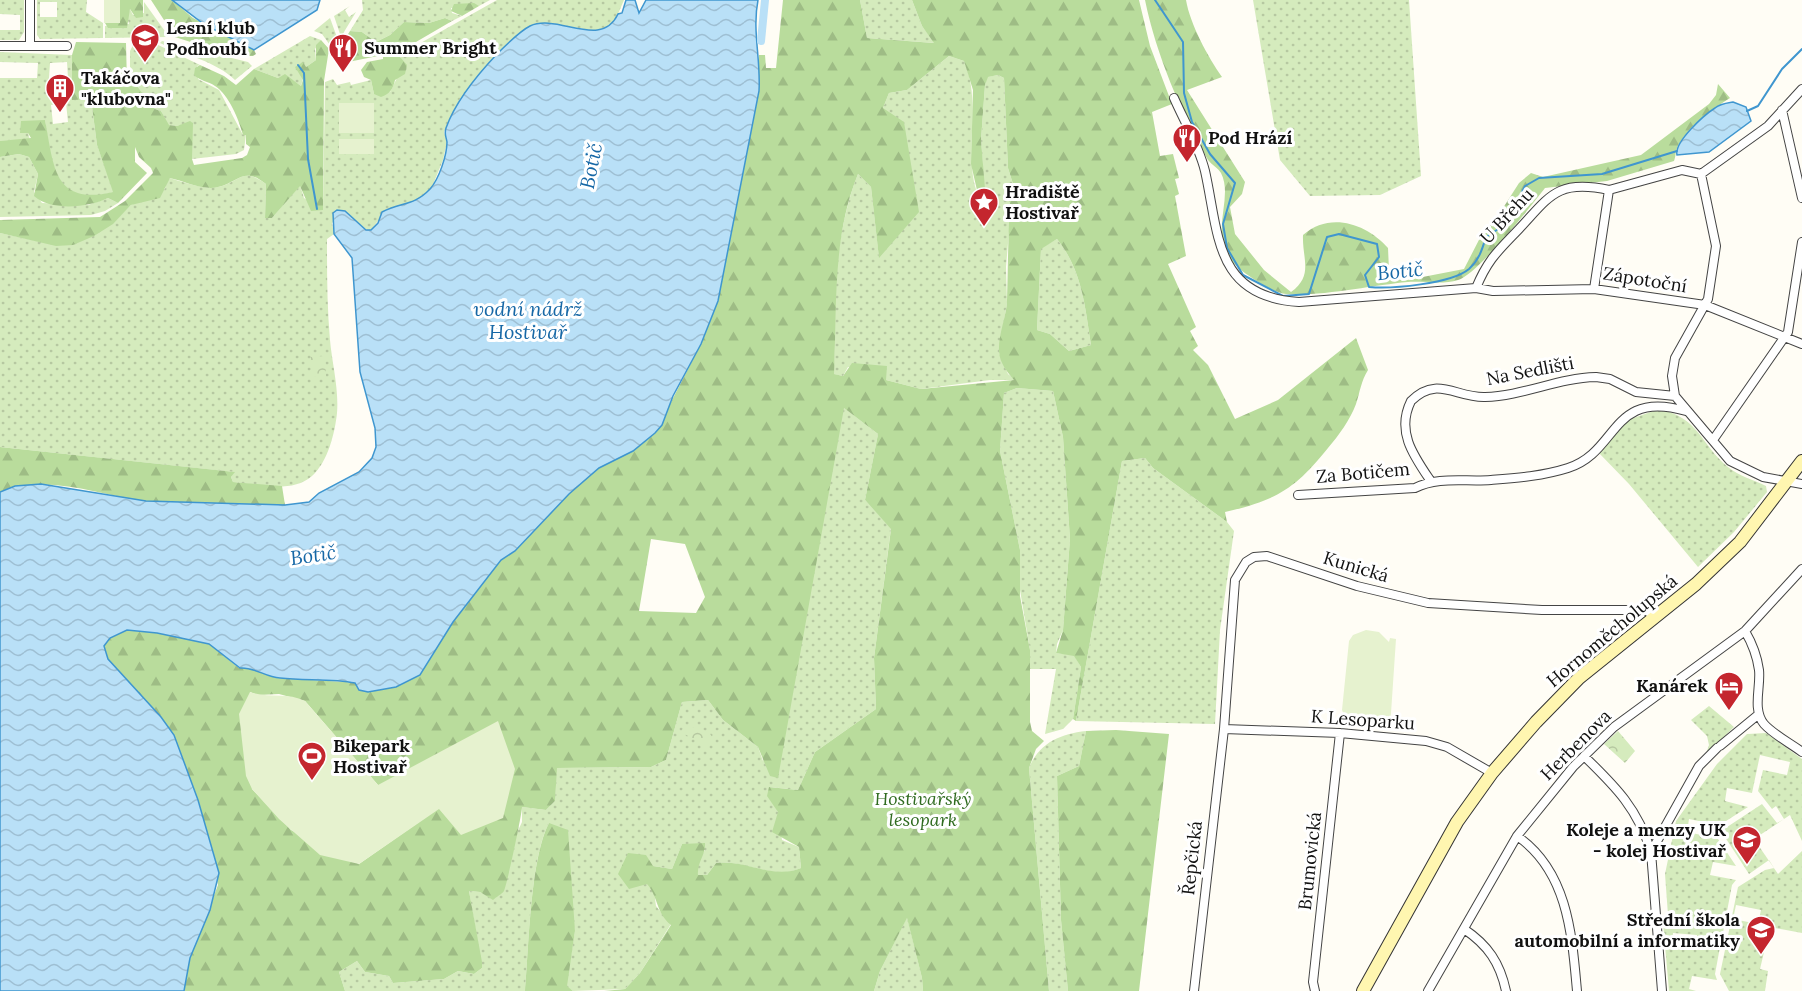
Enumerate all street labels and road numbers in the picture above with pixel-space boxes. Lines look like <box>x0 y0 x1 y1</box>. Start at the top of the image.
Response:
street label: U Břehu <box>1475 183 1538 248</box>
street label: Zápotoční <box>1601 262 1689 297</box>
street label: Na Sedlišti <box>1484 351 1576 390</box>
street label: Za Botičem <box>1315 457 1411 488</box>
street label: Kunická <box>1321 546 1392 587</box>
street label: Hornoměcholupská <box>1542 569 1682 692</box>
street label: K Lesoparku <box>1310 704 1416 735</box>
street label: Herbenova <box>1535 704 1616 785</box>
street label: Brumovická <box>1293 811 1326 911</box>
street label: Řepčická <box>1176 820 1207 896</box>

